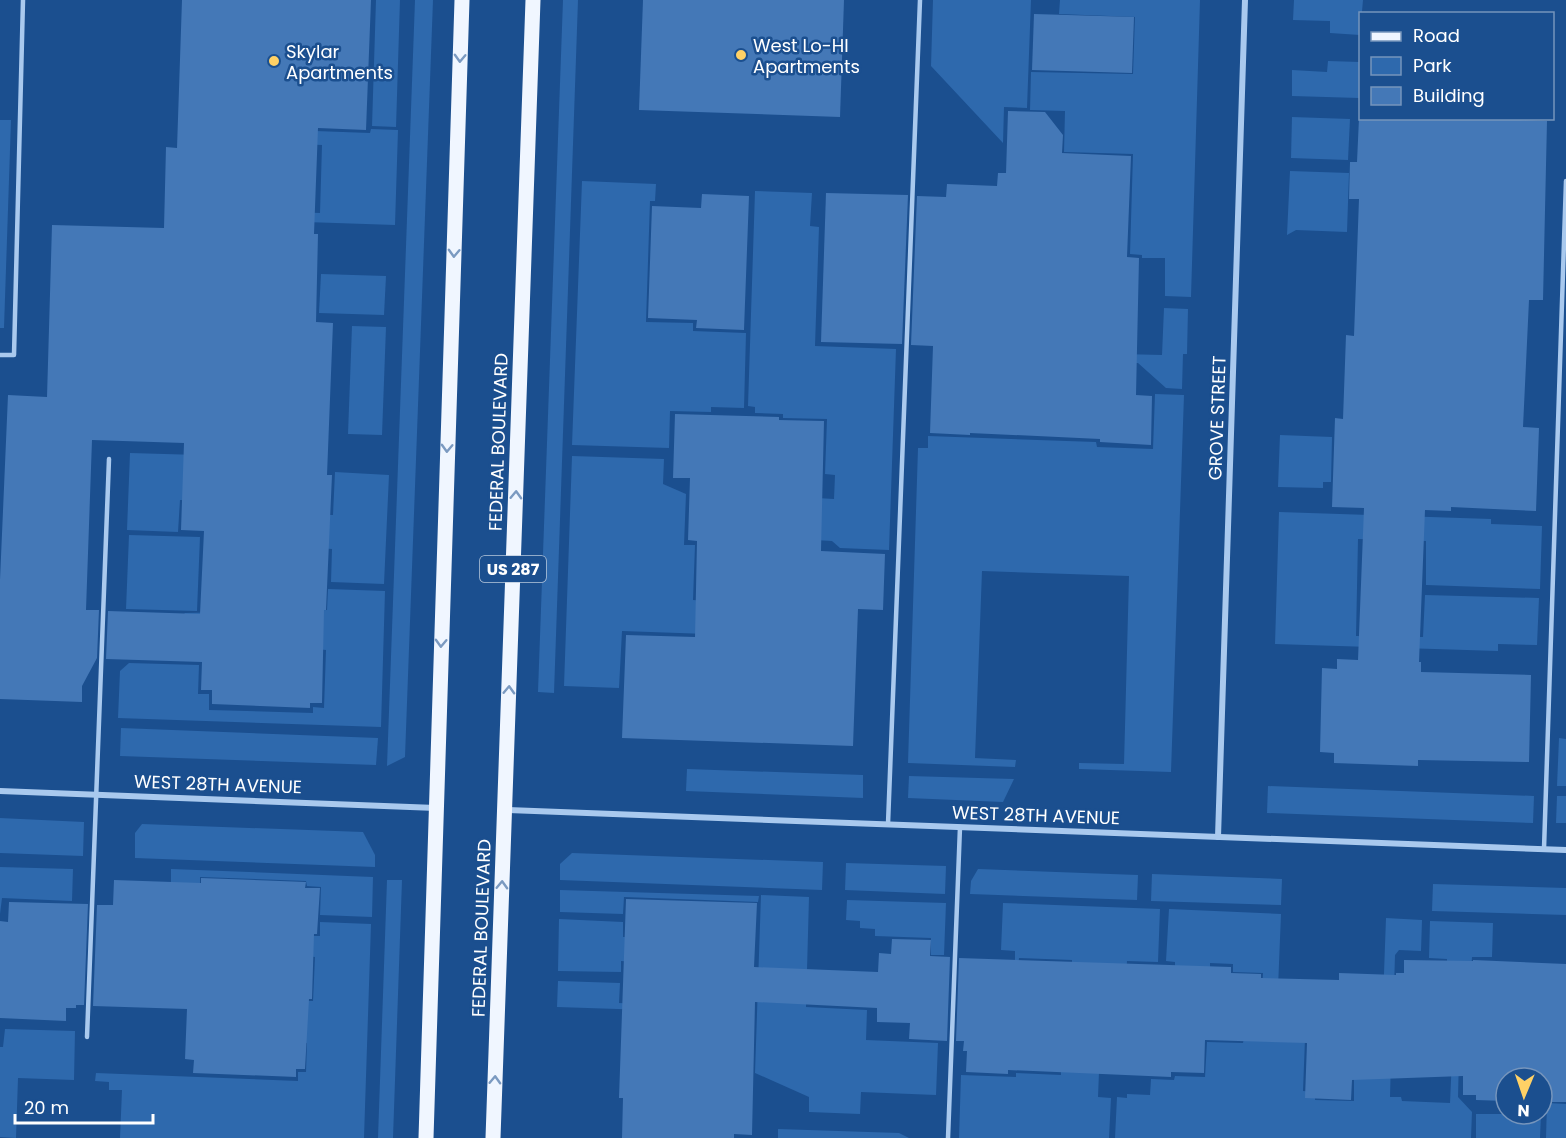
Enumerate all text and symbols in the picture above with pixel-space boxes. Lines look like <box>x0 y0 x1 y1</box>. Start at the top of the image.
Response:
legend <box>1359 12 1554 120</box>
text: Road <box>1413 23 1460 48</box>
place label: West Lo-HI Apartments <box>753 33 860 79</box>
place label: Skylar Apartments <box>286 39 393 85</box>
marker: West Lo-HI Apartments <box>734 48 748 62</box>
text: Park <box>1413 53 1452 78</box>
marker: Skylar Apartments <box>267 54 281 68</box>
one-way arrow <box>454 54 466 63</box>
text: Building <box>1413 83 1485 108</box>
one-way arrow <box>447 249 460 258</box>
street label: FEDERAL BOULEVARD <box>482 352 514 532</box>
street label: GROVE STREET <box>1202 355 1232 481</box>
one-way arrow <box>441 444 454 453</box>
one-way arrow <box>509 490 522 499</box>
road number: US 287 <box>480 556 546 582</box>
one-way arrow <box>435 639 448 648</box>
one-way arrow <box>503 685 515 694</box>
street label: WEST 28TH AVENUE <box>134 769 302 799</box>
street label: WEST 28TH AVENUE <box>952 800 1120 830</box>
street label: FEDERAL BOULEVARD <box>465 838 497 1018</box>
one-way arrow <box>496 880 509 889</box>
north arrow <box>1494 1066 1554 1126</box>
one-way arrow <box>489 1075 502 1084</box>
scale bar <box>15 1087 153 1125</box>
text: 20 m <box>24 1095 69 1120</box>
text: N <box>1517 1099 1530 1122</box>

